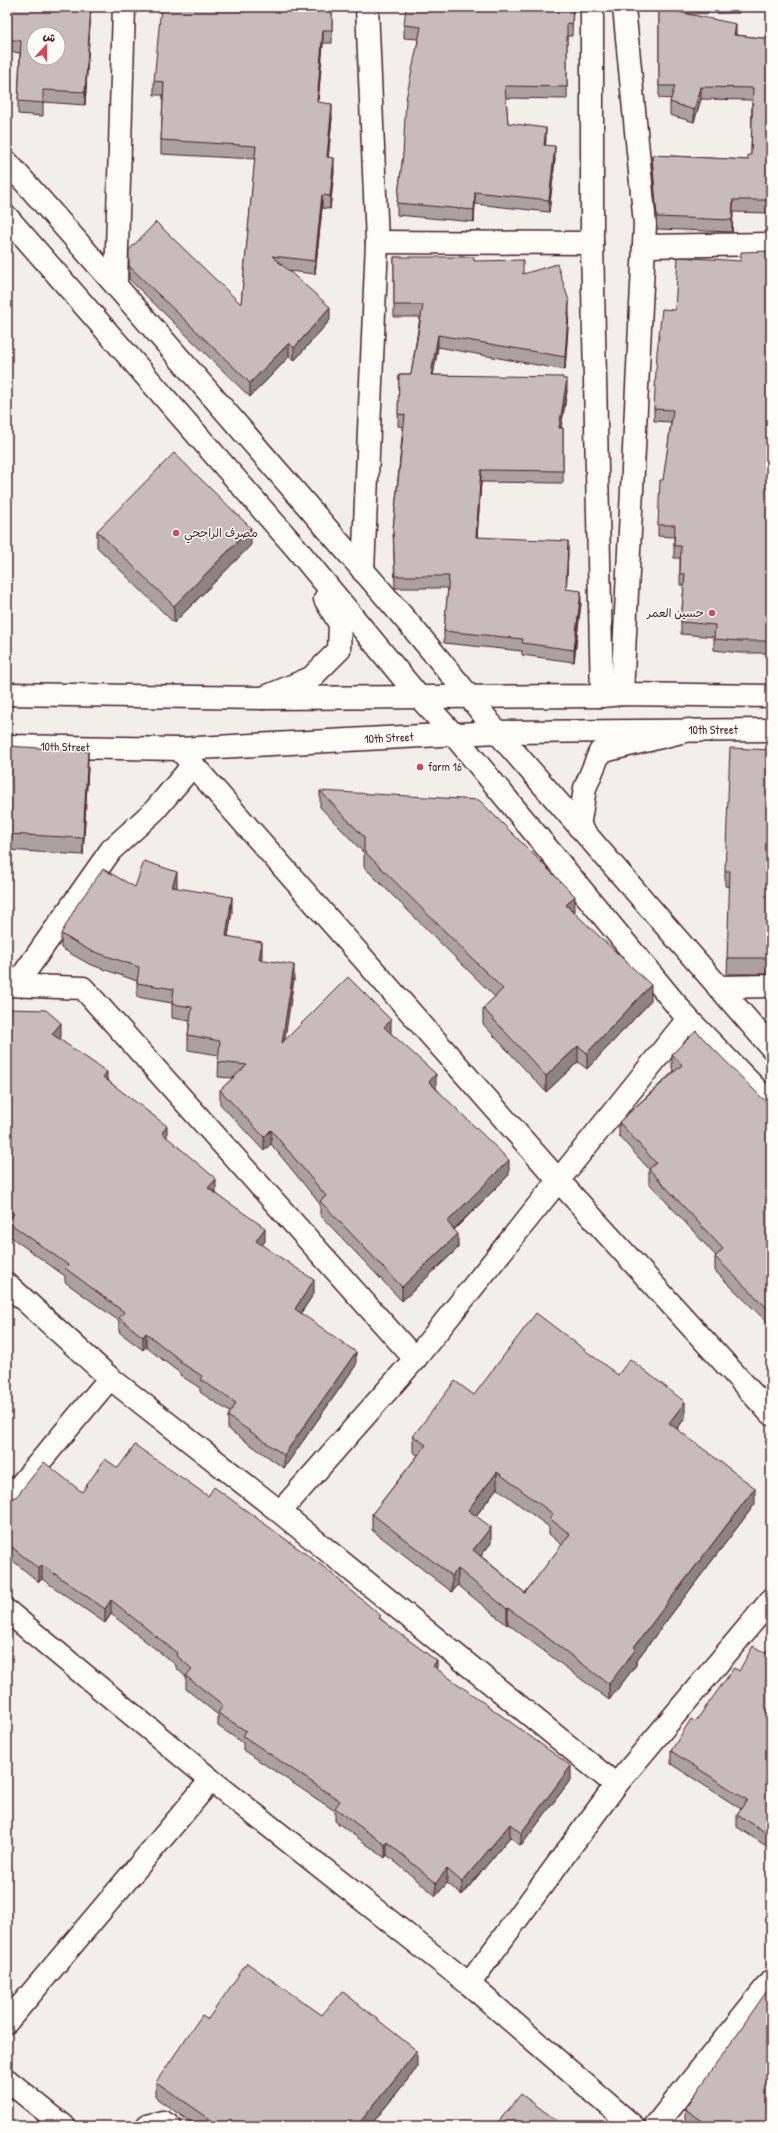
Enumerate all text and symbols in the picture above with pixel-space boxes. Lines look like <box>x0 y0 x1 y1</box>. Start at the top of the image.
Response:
north arrow <box>26 26 66 66</box>
text: ش <box>41 28 58 45</box>
place label: مصرف الراجحي <box>184 524 258 544</box>
marker: مصرف الراجحي <box>171 528 181 538</box>
place label: حسين العمر <box>646 604 704 621</box>
marker: حسين العمر <box>707 608 717 618</box>
street label: 10th Street <box>688 721 739 738</box>
street label: 10th Street <box>364 728 415 747</box>
street label: 10th Street <box>40 738 91 755</box>
place label: farm 16 <box>428 758 462 775</box>
marker: farm 16 <box>415 762 425 772</box>

